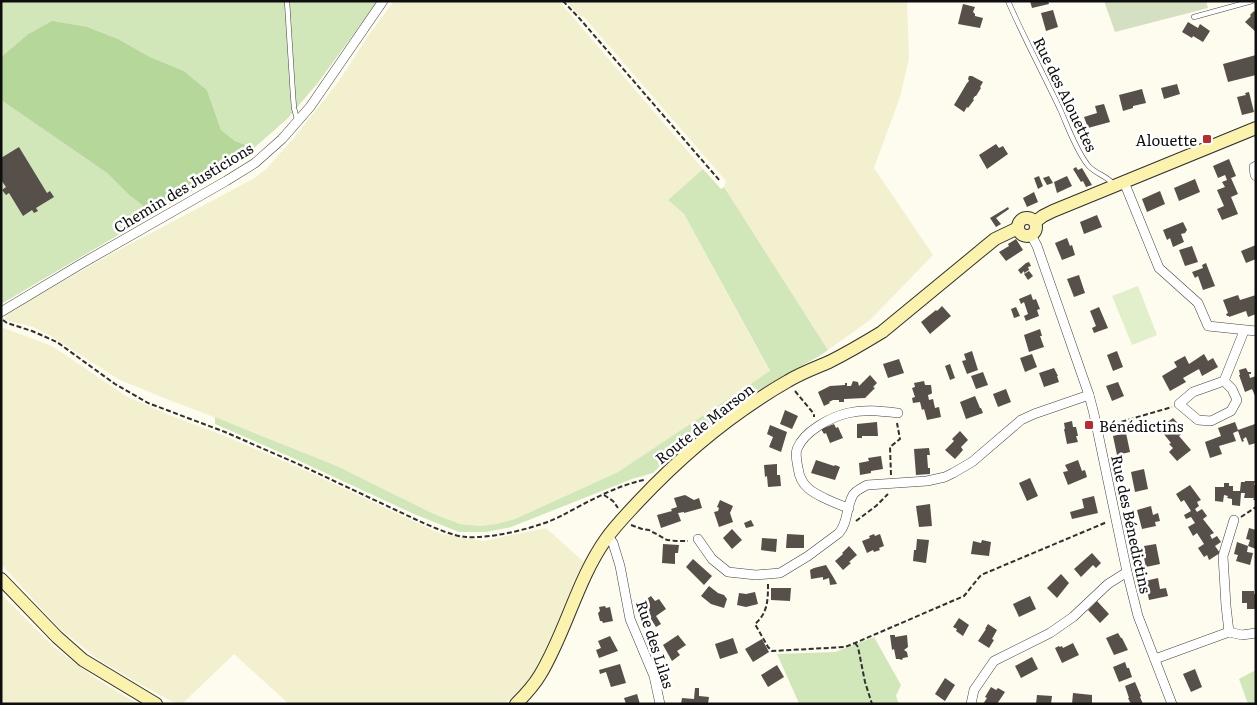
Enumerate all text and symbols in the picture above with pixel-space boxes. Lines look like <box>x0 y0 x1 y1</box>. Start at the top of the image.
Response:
street label: Rue des Alouettes <box>1028 33 1104 155</box>
place label: Alouette <box>1135 128 1197 151</box>
marker: Alouette <box>1201 133 1213 145</box>
street label: Chemin des Justicions <box>109 136 257 238</box>
street label: Route de Marson <box>650 377 758 469</box>
place label: Bénédictins <box>1099 414 1184 437</box>
marker: Bénédictins <box>1083 419 1095 431</box>
street label: Rue des Bénedictins <box>1106 452 1158 596</box>
street label: Rue des Lilas <box>631 597 681 691</box>

